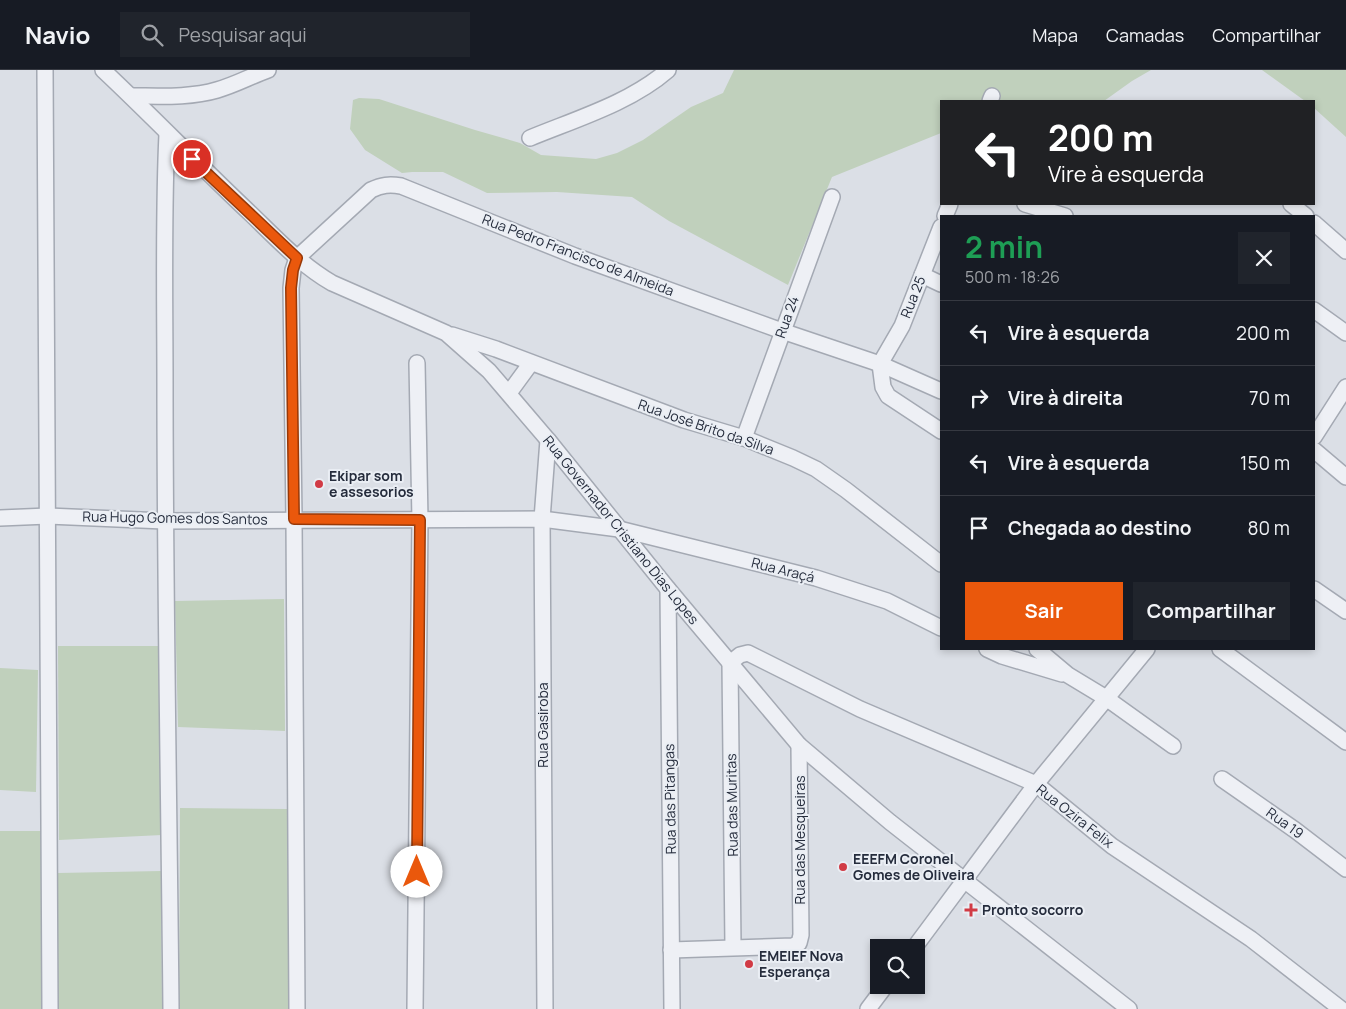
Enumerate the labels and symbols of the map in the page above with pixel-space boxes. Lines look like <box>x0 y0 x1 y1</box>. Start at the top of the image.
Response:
pin <box>171 138 213 180</box>
street label: Rua Pedro Francisco de Almeida <box>480 209 677 300</box>
street label: Rua 25 <box>896 273 930 321</box>
street label: Rua 24 <box>770 293 803 341</box>
street label: Rua José Brito da Silva <box>636 394 777 459</box>
street label: Rua Governador Cristiano Dias Lopes <box>539 431 704 628</box>
place label: Ekipar som e assesorios <box>329 466 414 501</box>
marker: Ekipar som e assesorios <box>313 478 325 490</box>
street label: Rua Hugo Gomes dos Santos <box>82 506 268 529</box>
street label: Rua Araçá <box>749 552 817 587</box>
street label: Rua Gasiroba <box>533 682 552 768</box>
street label: Rua das Pitangas <box>659 743 680 855</box>
street label: Rua das Muritas <box>721 753 742 857</box>
street label: Rua das Mesqueiras <box>790 775 809 905</box>
street label: Rua Ozira Felix <box>1033 780 1118 852</box>
street label: Rua 19 <box>1263 803 1308 843</box>
position arrow <box>390 845 442 897</box>
place label: EEEFM Coronel Gomes de Oliveira <box>853 849 975 884</box>
marker: EEEFM Coronel Gomes de Oliveira <box>837 861 849 873</box>
place label: Pronto socorro <box>982 900 1084 919</box>
marker: Pronto socorro <box>964 903 978 917</box>
place label: EMEIEF Nova Esperança <box>759 946 843 981</box>
marker: EMEIEF Nova Esperança <box>743 958 755 970</box>

